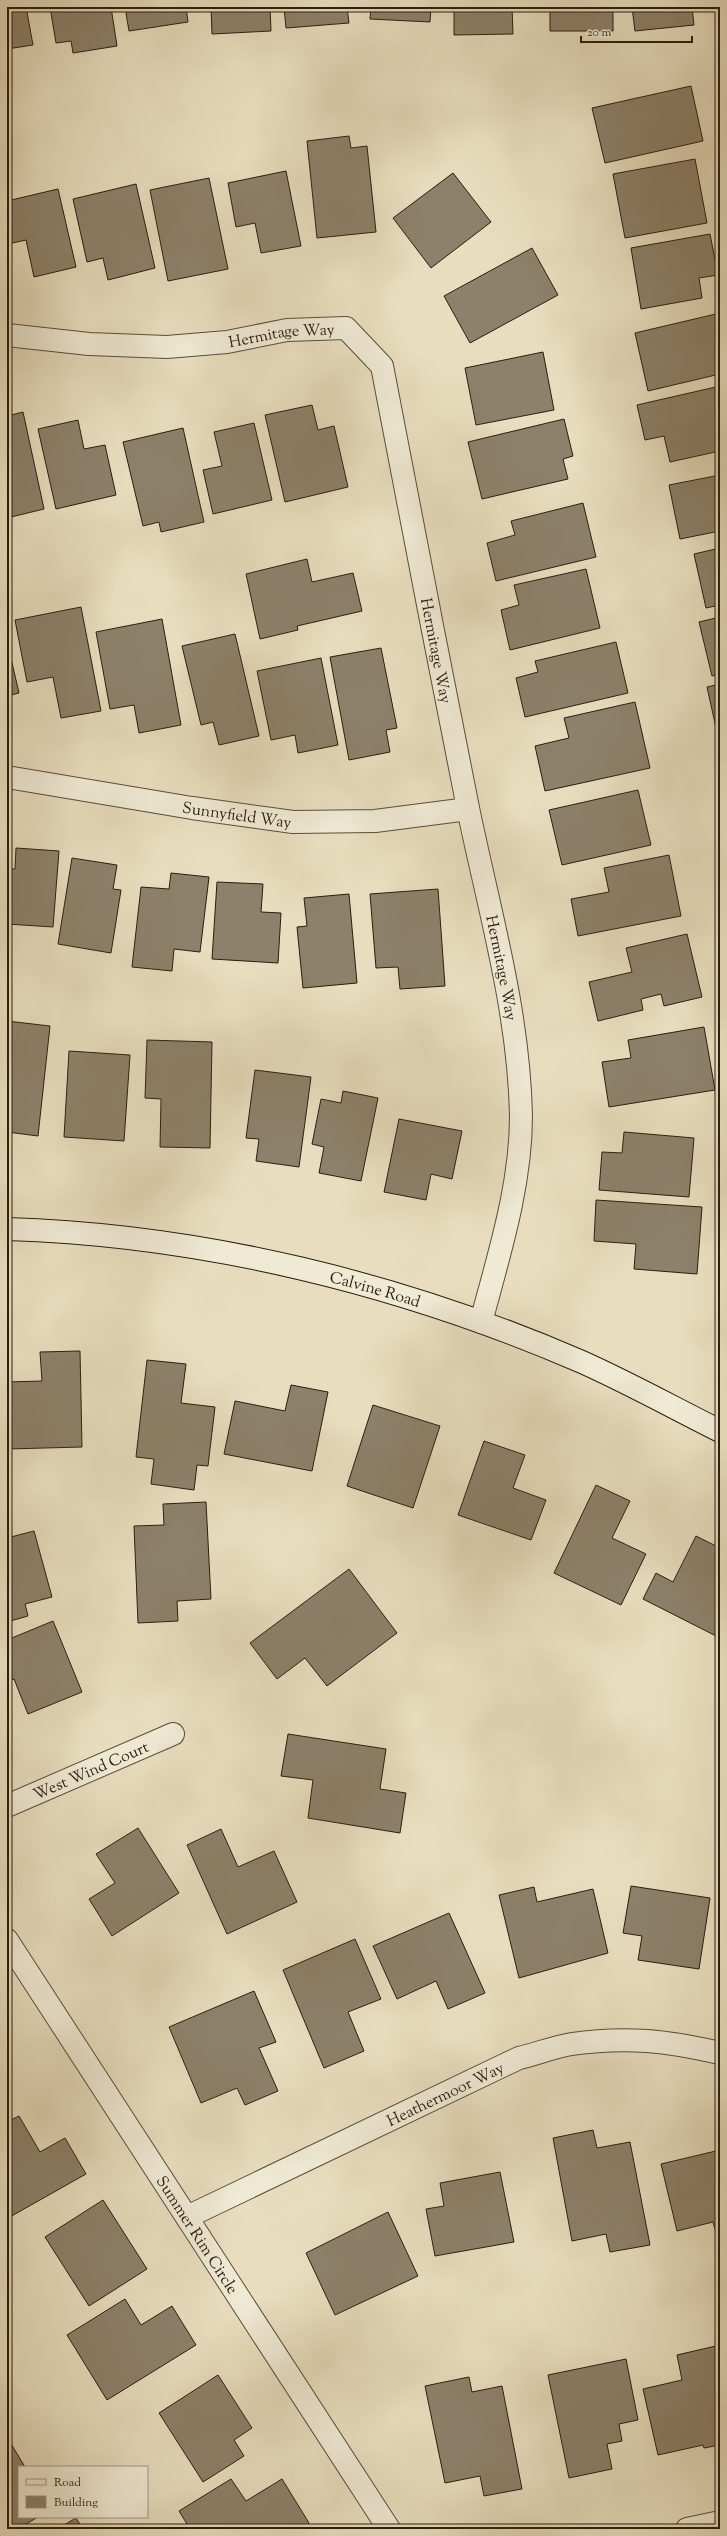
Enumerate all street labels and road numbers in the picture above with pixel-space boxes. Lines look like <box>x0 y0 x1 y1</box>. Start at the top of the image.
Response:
street label: Hermitage Way <box>227 319 335 355</box>
street label: Hermitage Way <box>413 596 456 706</box>
street label: Sunnyfield Way <box>180 798 293 836</box>
street label: Hermitage Way <box>478 913 521 1023</box>
street label: Calvine Road <box>327 1267 423 1315</box>
street label: West Wind Court <box>30 1737 153 1807</box>
street label: Heathermoor Way <box>384 2058 509 2134</box>
street label: Summer Rim Circle <box>149 2172 243 2299</box>

